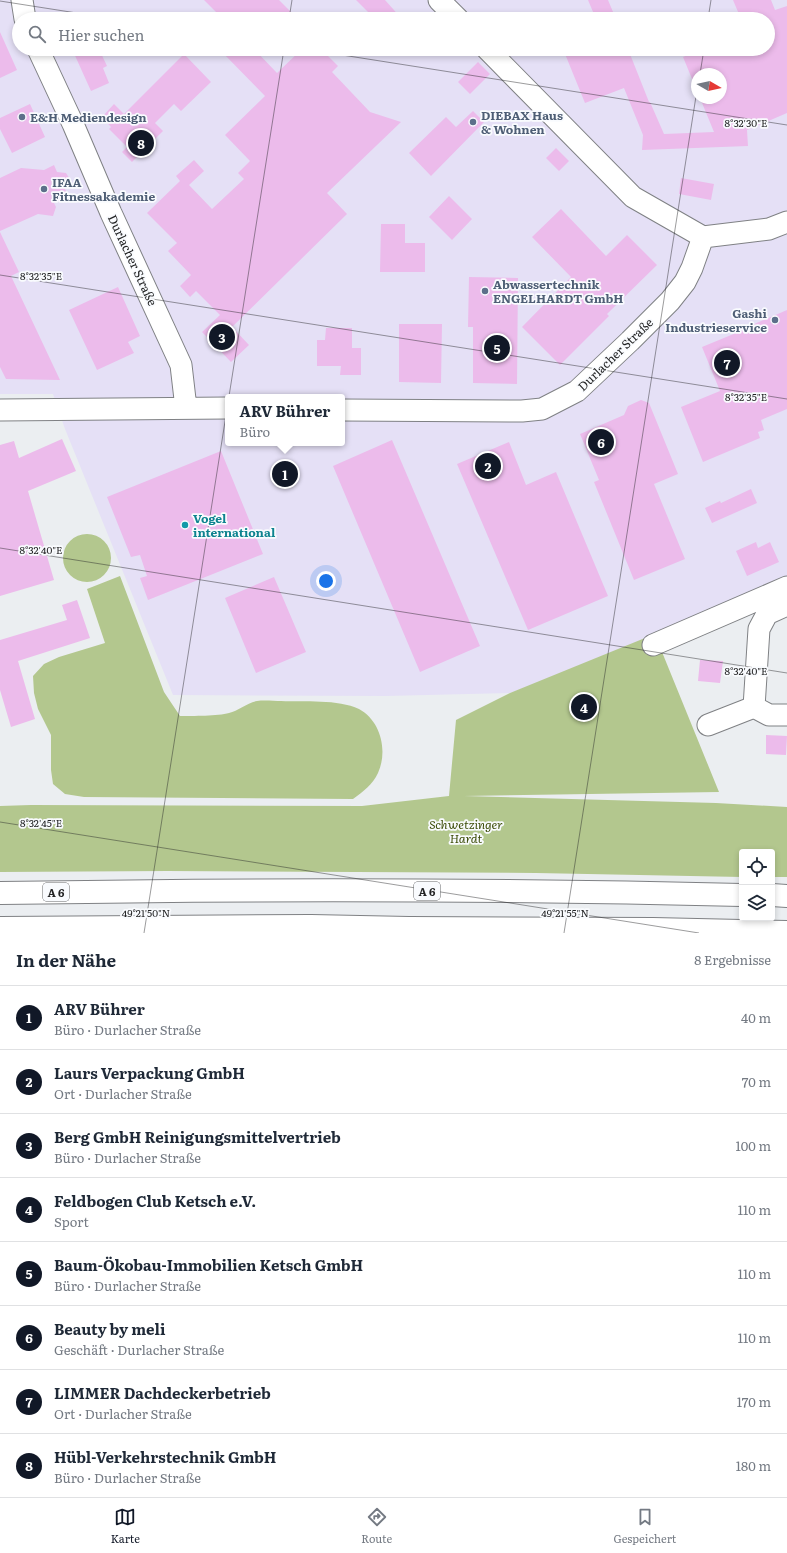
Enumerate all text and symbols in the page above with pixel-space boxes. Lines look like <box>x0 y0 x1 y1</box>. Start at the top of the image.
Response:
search box <box>12 12 775 56</box>
icon: search <box>26 23 48 45</box>
text: Hier suchen <box>58 23 144 46</box>
north arrow <box>691 68 727 104</box>
place label: DIEBAX Haus & Wohnen <box>481 106 563 138</box>
place label: E&H Mediendesign <box>30 108 147 126</box>
marker: E&H Mediendesign <box>17 112 27 122</box>
text: 8°32'30"E <box>725 115 767 130</box>
marker: DIEBAX Haus & Wohnen <box>468 117 478 127</box>
pin: 8 <box>128 128 154 158</box>
place label: IFAA Fitnessakademie <box>52 173 155 205</box>
marker: IFAA Fitnessakademie <box>39 184 49 194</box>
street label: Durlacher Straße <box>104 211 162 309</box>
text: 8°32'35"E <box>20 268 62 283</box>
place label: Abwassertechnik ENGELHARDT GmbH <box>493 275 623 307</box>
marker: Abwassertechnik ENGELHARDT GmbH <box>480 286 490 296</box>
place label: Gashi Industrieservice <box>665 304 768 336</box>
street label: Durlacher Straße <box>573 313 657 395</box>
marker: Gashi Industrieservice <box>770 315 780 325</box>
pin: 3 <box>209 322 235 352</box>
pin: 5 <box>484 333 510 363</box>
pin: 7 <box>714 348 740 378</box>
text: 8°32'35"E <box>725 389 767 404</box>
popup <box>225 394 345 446</box>
text: ARV Bührer <box>240 399 330 422</box>
text: Büro <box>240 422 270 441</box>
pin: 6 <box>588 427 614 457</box>
pin: 2 <box>475 451 501 481</box>
pin: 1 <box>272 459 298 489</box>
place label: Vogel international <box>193 509 276 541</box>
marker: Vogel international <box>180 520 190 530</box>
text: 8°32'40"E <box>20 542 62 557</box>
your location <box>316 571 336 591</box>
text: 8°32'40"E <box>725 663 767 678</box>
pin: 4 <box>571 692 597 722</box>
text: 8°32'45"E <box>20 815 62 830</box>
park label: Schwetzinger Hardt <box>429 815 503 847</box>
map controls <box>739 849 775 921</box>
button: locate <box>739 849 775 885</box>
road number: A 6 <box>414 882 440 900</box>
road number: A 6 <box>43 883 69 901</box>
button: layers <box>739 885 775 921</box>
text: 49°21'50"N <box>122 905 170 920</box>
text: 49°21'55"N <box>541 905 589 920</box>
text: In der Nähe <box>16 947 116 972</box>
text: 8 Ergebnisse <box>694 950 771 969</box>
text: ARV Bührer <box>54 997 145 1020</box>
text: 1 <box>26 1008 32 1027</box>
text: 40 m <box>741 1008 771 1027</box>
text: Büro · Durlacher Straße <box>54 1020 201 1039</box>
text: Laurs Verpackung GmbH <box>54 1061 245 1084</box>
text: 2 <box>26 1072 32 1091</box>
text: 70 m <box>742 1072 771 1091</box>
text: Ort · Durlacher Straße <box>54 1084 192 1103</box>
text: Berg GmbH Reinigungsmittelvertrieb <box>54 1125 341 1148</box>
text: 3 <box>25 1136 33 1155</box>
text: 100 m <box>735 1136 771 1155</box>
text: Büro · Durlacher Straße <box>54 1148 201 1167</box>
text: Feldbogen Club Ketsch e.V. <box>54 1189 256 1212</box>
text: 4 <box>25 1200 33 1219</box>
text: 110 m <box>738 1200 771 1219</box>
text: Sport <box>54 1212 89 1231</box>
text: Baum-Ökobau-Immobilien Ketsch GmbH <box>54 1253 363 1276</box>
text: 5 <box>25 1264 33 1283</box>
text: 110 m <box>738 1264 771 1283</box>
text: Büro · Durlacher Straße <box>54 1276 201 1295</box>
text: Beauty by meli <box>54 1317 165 1340</box>
text: 6 <box>25 1328 33 1347</box>
text: 110 m <box>738 1328 771 1347</box>
text: Geschäft · Durlacher Straße <box>54 1340 224 1359</box>
text: LIMMER Dachdeckerbetrieb <box>54 1381 271 1404</box>
text: 7 <box>25 1392 33 1411</box>
text: 170 m <box>737 1392 771 1411</box>
text: Ort · Durlacher Straße <box>54 1404 192 1423</box>
text: Hübl-Verkehrstechnik GmbH <box>54 1445 276 1468</box>
text: 8 <box>25 1456 33 1475</box>
text: 180 m <box>736 1456 771 1475</box>
text: Büro · Durlacher Straße <box>54 1468 201 1487</box>
tab: Karte <box>111 1506 140 1546</box>
tab: Route <box>361 1506 392 1546</box>
tab: Gespeichert <box>613 1506 676 1546</box>

